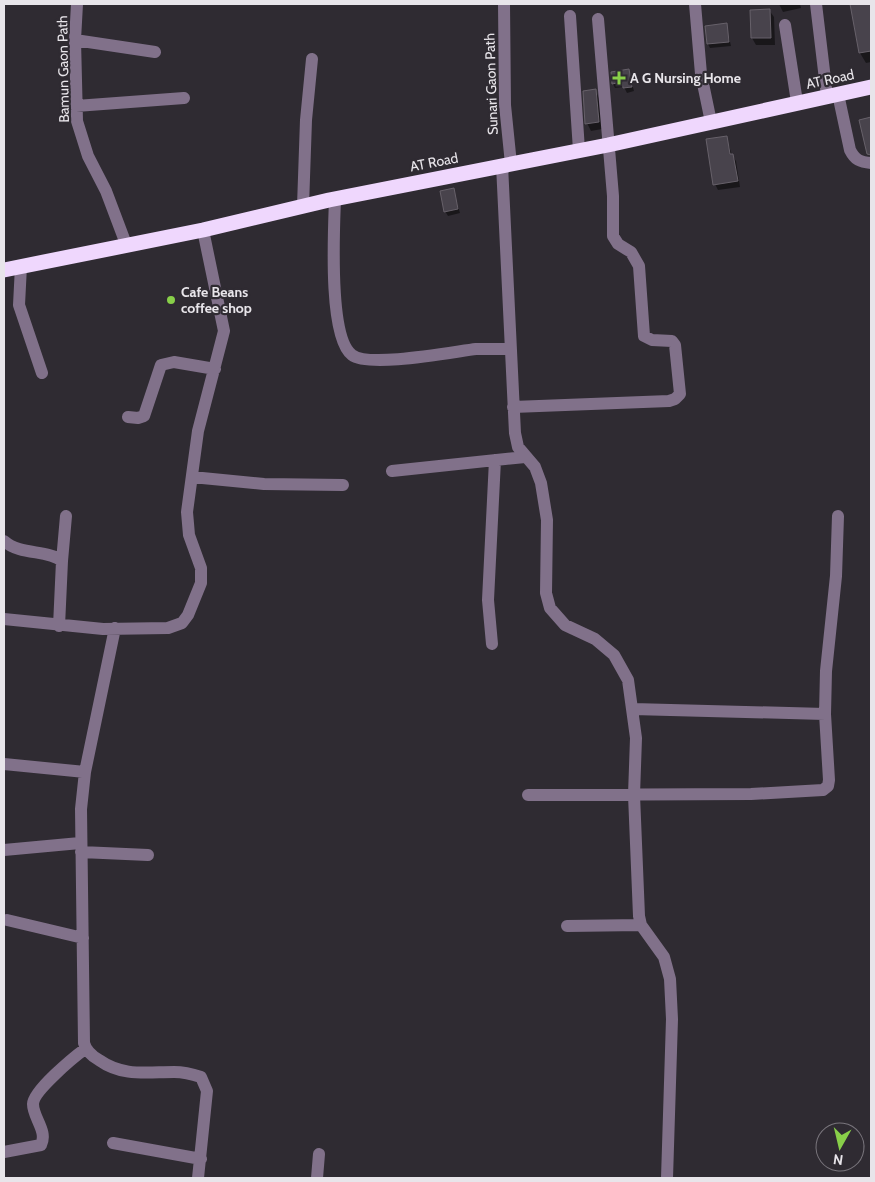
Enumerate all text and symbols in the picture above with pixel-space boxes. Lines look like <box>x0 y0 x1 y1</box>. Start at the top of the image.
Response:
street label: Bamun Gaon Path <box>53 15 73 123</box>
street label: Sunari Gaon Path <box>480 33 502 135</box>
street label: AT Road <box>804 65 856 93</box>
place label: A G Nursing Home <box>630 69 741 87</box>
marker: A G Nursing Home <box>612 71 626 85</box>
street label: AT Road <box>408 149 460 175</box>
place label: Cafe Beans coffee shop <box>181 283 252 317</box>
marker: Cafe Beans coffee shop <box>165 294 177 306</box>
north arrow <box>815 1122 865 1172</box>
text: N <box>832 1150 844 1169</box>

